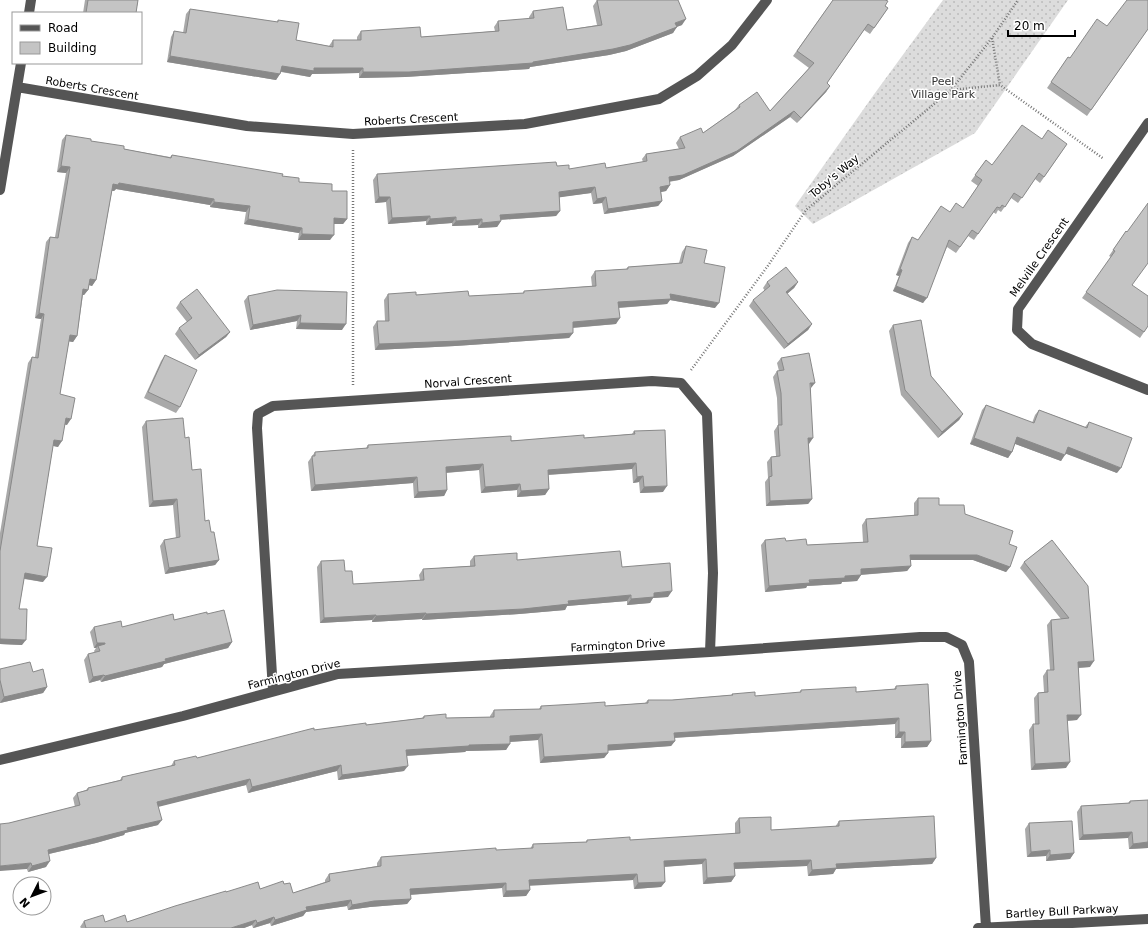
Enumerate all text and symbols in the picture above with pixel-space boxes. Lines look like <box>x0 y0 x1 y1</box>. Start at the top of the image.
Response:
legend <box>12 12 142 64</box>
scale bar <box>1008 12 1075 38</box>
text: 20 m <box>1014 19 1045 33</box>
text: Road <box>48 21 78 35</box>
text: Building <box>48 41 97 55</box>
street label: Roberts Crescent <box>44 74 140 103</box>
park label: Peel Village Park <box>911 75 976 101</box>
street label: Roberts Crescent <box>364 111 459 128</box>
street label: Toby's Way <box>806 152 862 202</box>
street label: Melville Crescent <box>1007 215 1072 299</box>
street label: Norval Crescent <box>424 372 513 391</box>
street label: Farmington Drive <box>570 637 666 654</box>
street label: Farmington Drive <box>246 657 342 692</box>
street label: Farmington Drive <box>951 670 970 766</box>
north arrow <box>12 876 52 916</box>
text: N <box>17 895 33 910</box>
street label: Bartley Bull Parkway <box>1005 902 1119 921</box>

